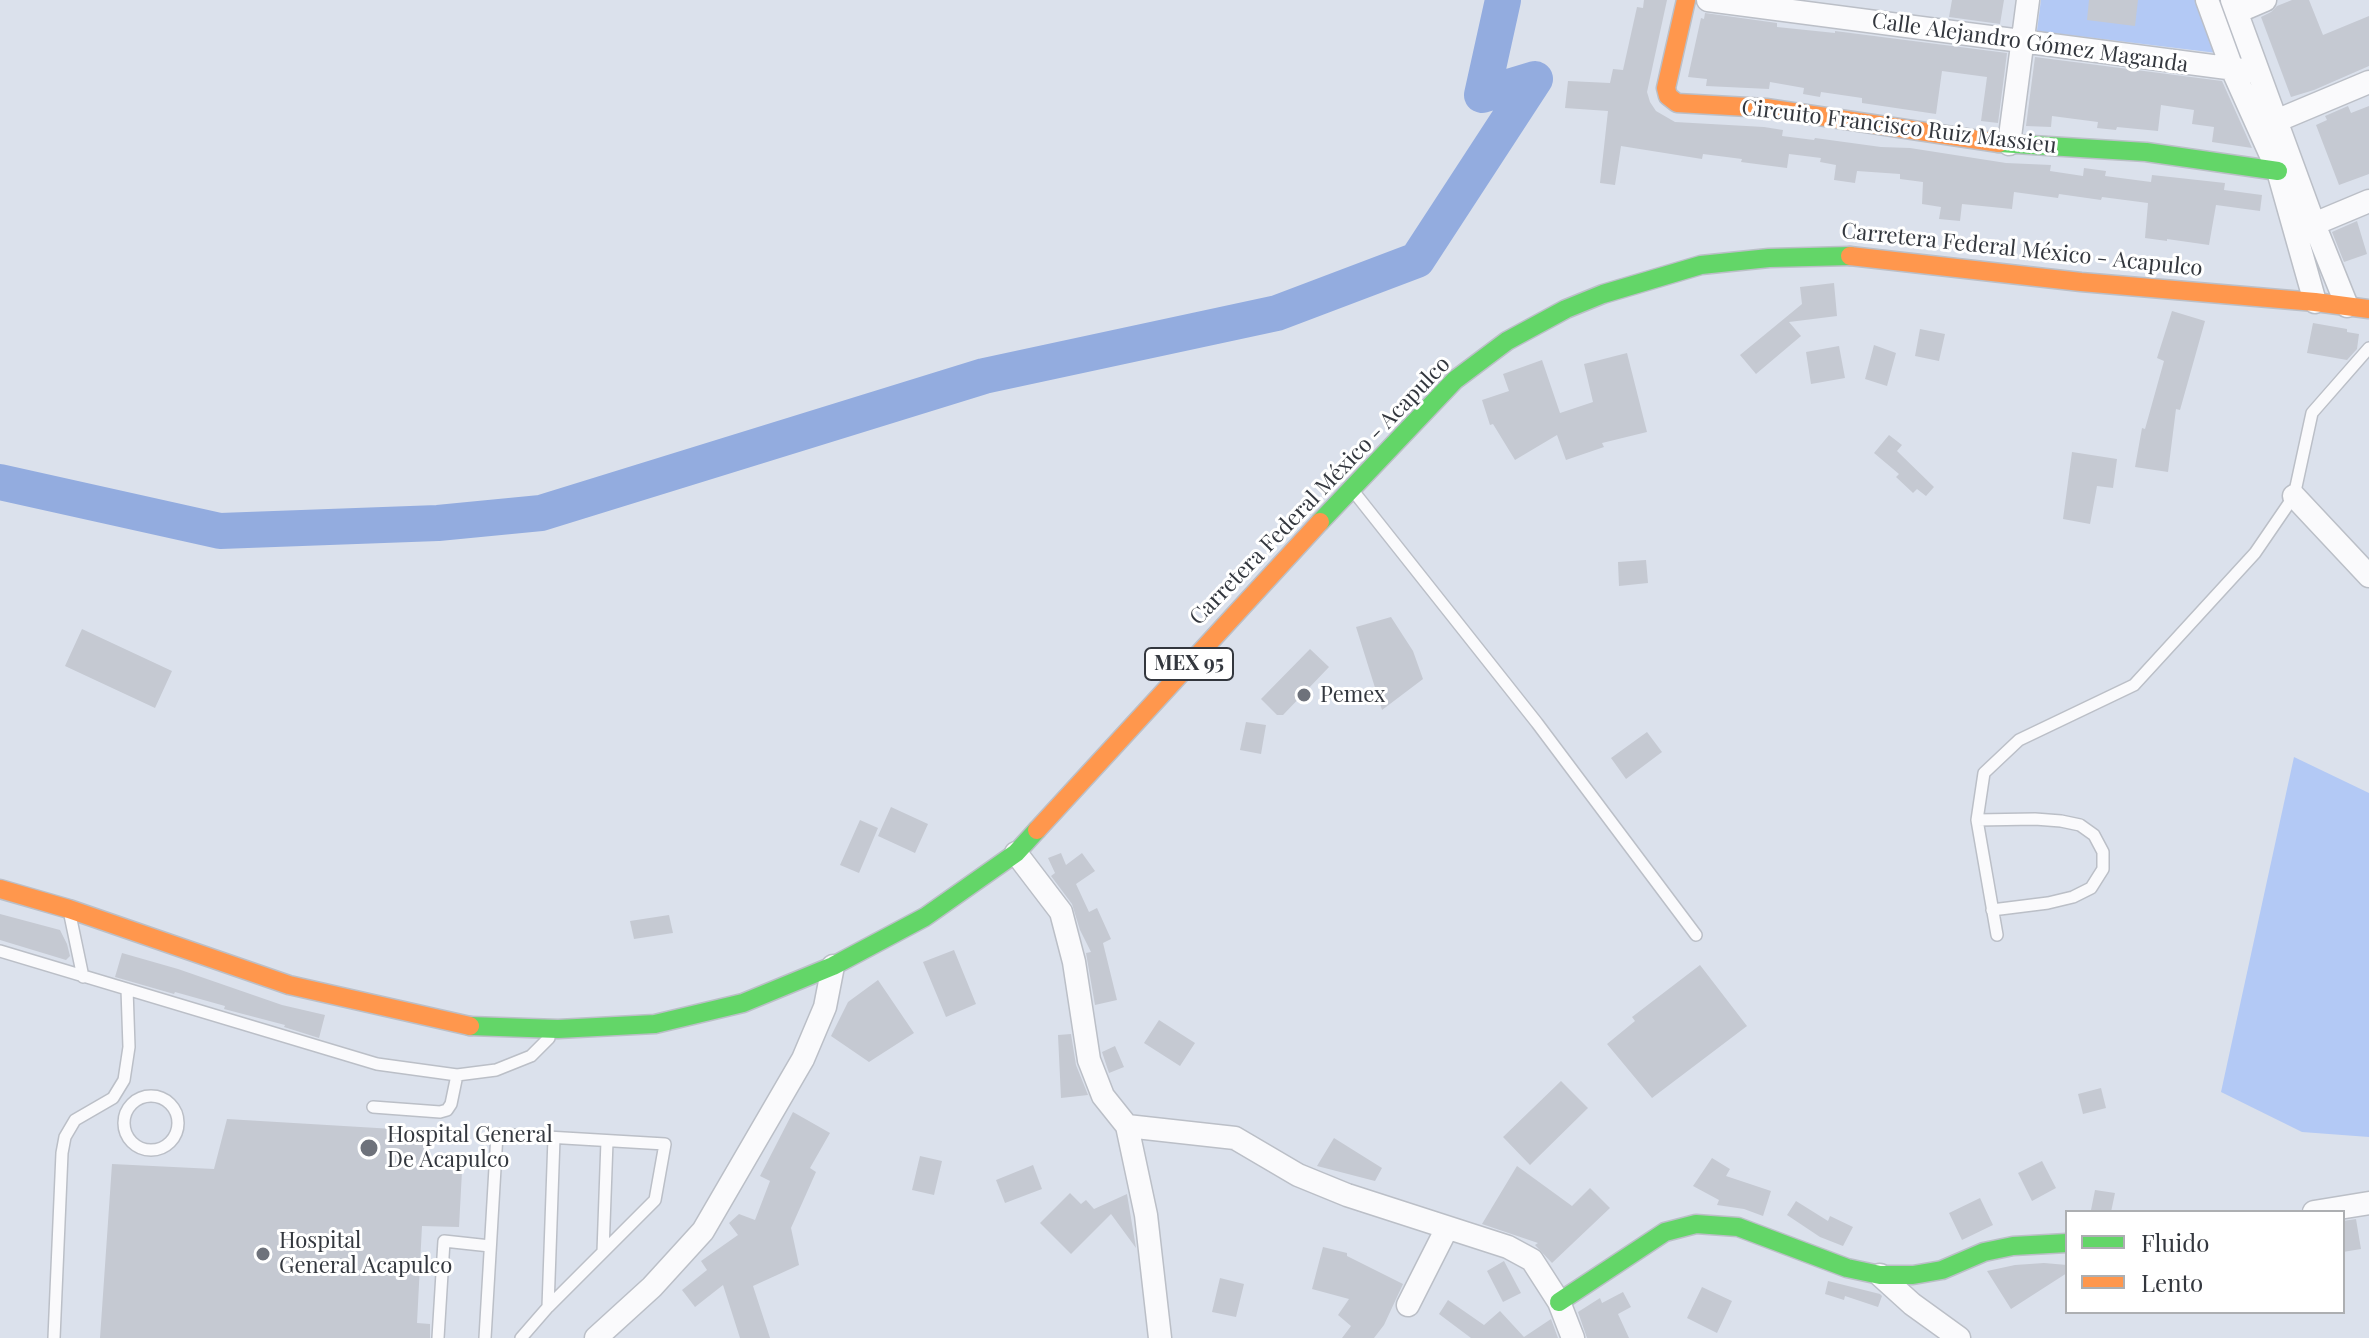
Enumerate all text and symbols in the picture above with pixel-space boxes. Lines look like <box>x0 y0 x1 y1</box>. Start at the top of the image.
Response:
street label: Calle Alejandro Gómez Maganda <box>1870 8 2190 78</box>
street label: Circuito Francisco Ruiz Massieu <box>1740 95 2058 159</box>
street label: Carretera Federal México - Acapulco <box>1840 218 2204 282</box>
street label: Carretera Federal México - Acapulco <box>1184 351 1456 631</box>
road number: MEX 95 <box>1145 648 1233 680</box>
place label: Pemex <box>1320 682 1386 708</box>
marker: Pemex <box>1295 686 1313 704</box>
place label: Hospital General De Acapulco <box>387 1122 553 1174</box>
marker: Hospital General De Acapulco <box>358 1137 380 1159</box>
legend <box>2065 1210 2345 1314</box>
text: Fluido <box>2141 1226 2209 1258</box>
place label: Hospital General Acapulco <box>279 1228 452 1280</box>
marker: Hospital General Acapulco <box>254 1245 272 1263</box>
text: Lento <box>2141 1266 2203 1298</box>

